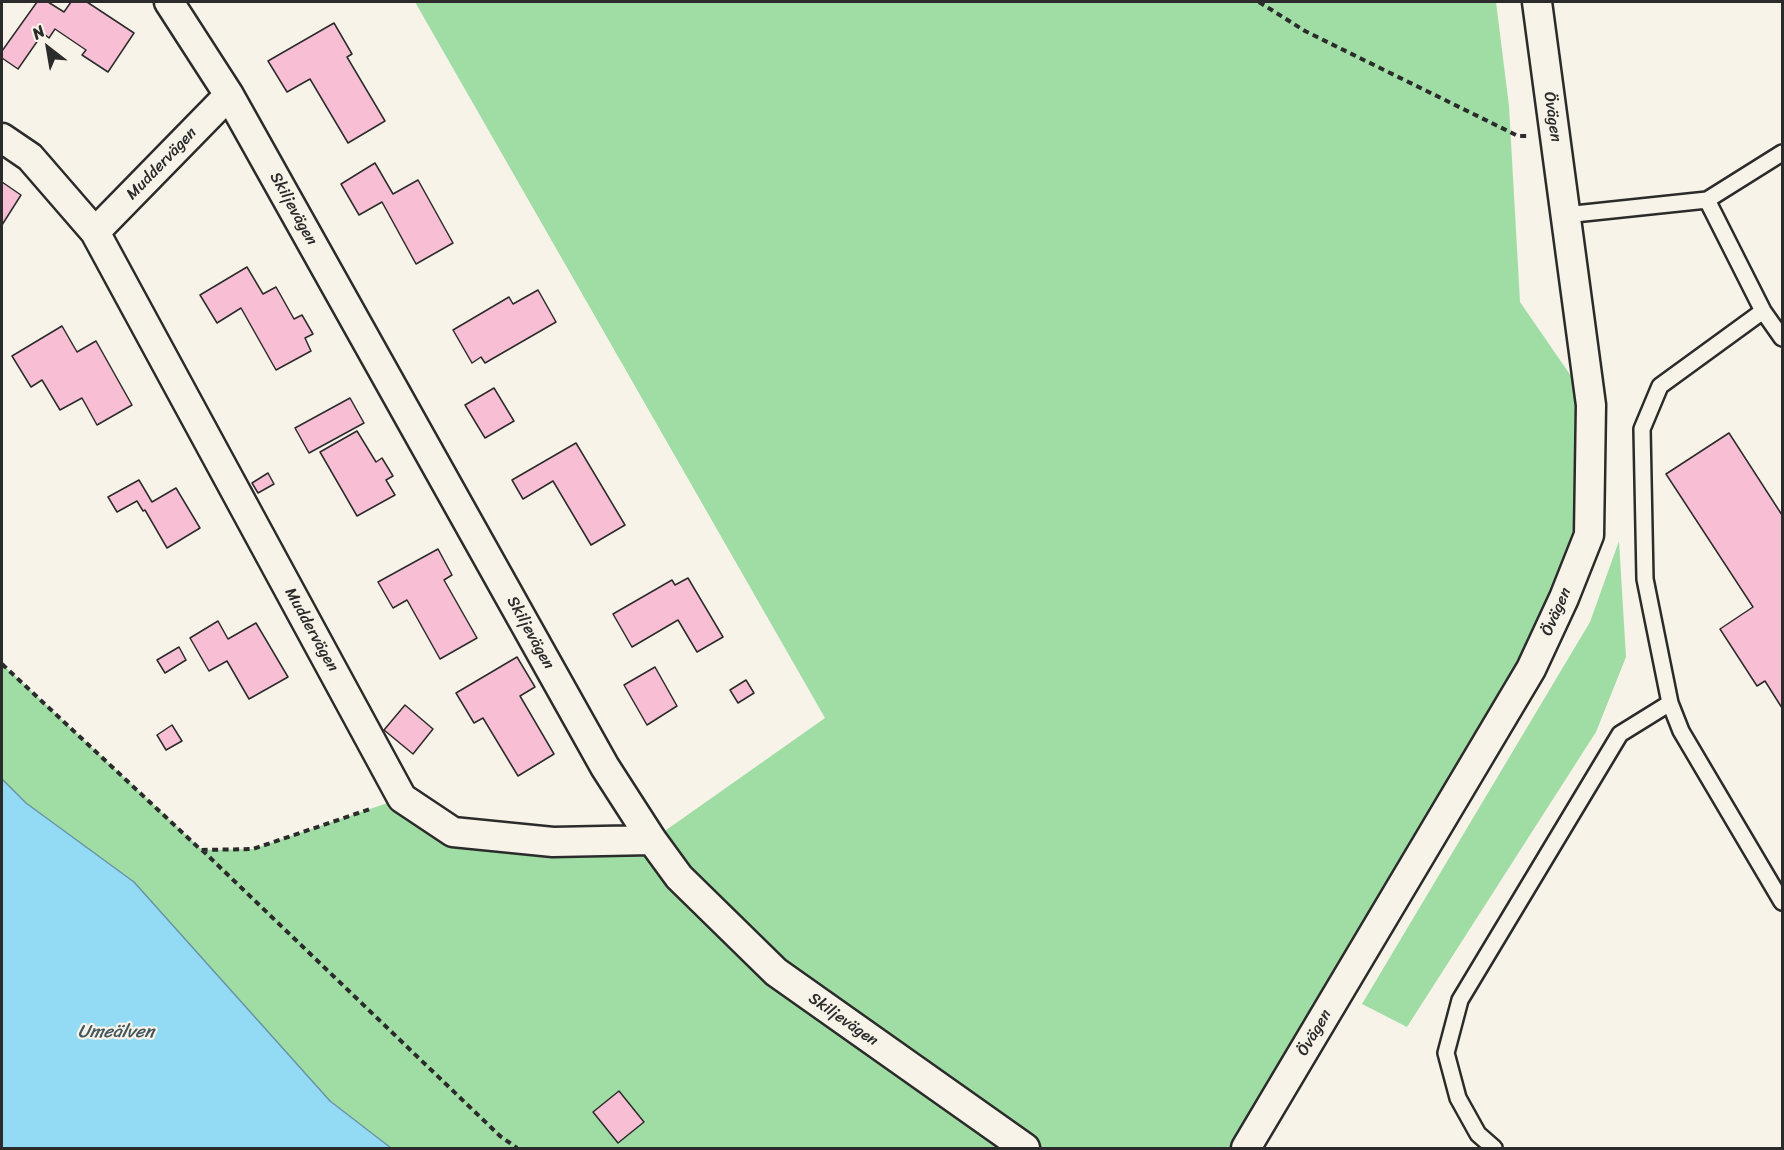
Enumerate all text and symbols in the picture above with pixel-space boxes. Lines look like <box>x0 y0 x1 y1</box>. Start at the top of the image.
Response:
text: N <box>26 17 51 47</box>
north arrow <box>18 18 78 78</box>
street label: Övägen <box>1539 90 1565 144</box>
street label: Muddervägen <box>123 124 201 204</box>
street label: Skiljevägen <box>265 169 321 249</box>
street label: Muddervägen <box>280 585 342 675</box>
street label: Övägen <box>1538 585 1576 639</box>
street label: Skiljevägen <box>502 593 558 673</box>
street label: Skiljevägen <box>805 989 881 1051</box>
street label: Övägen <box>1294 1006 1336 1060</box>
water label: Umeälven <box>78 1021 154 1043</box>

